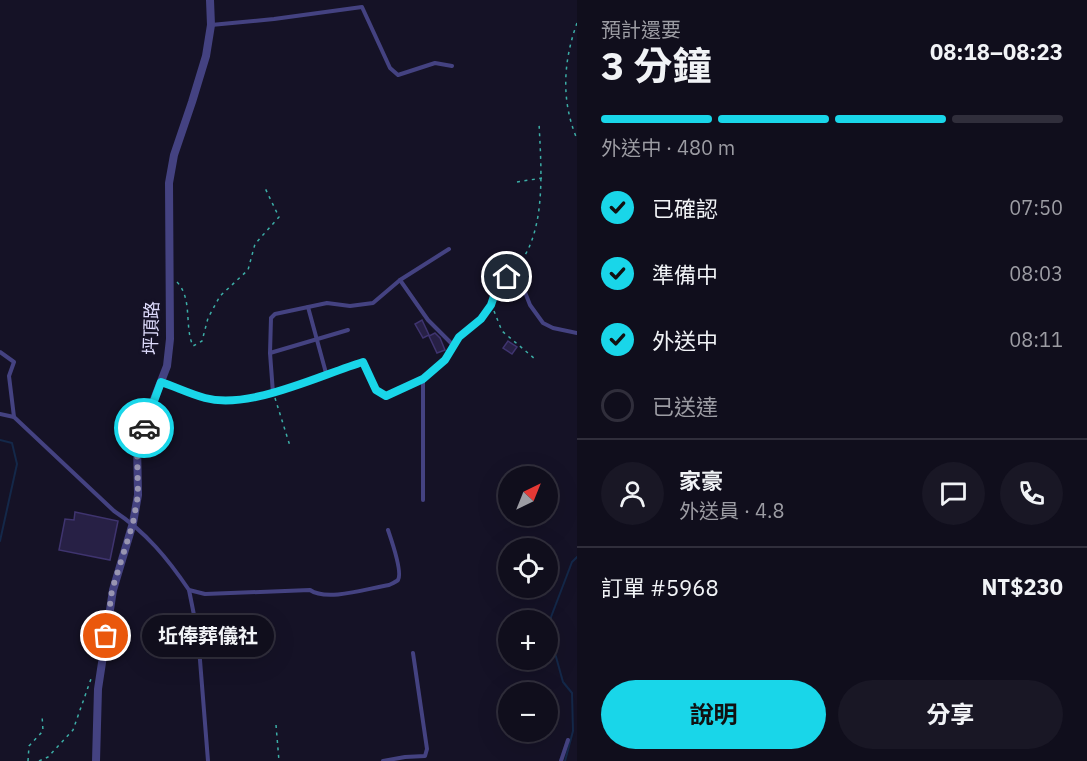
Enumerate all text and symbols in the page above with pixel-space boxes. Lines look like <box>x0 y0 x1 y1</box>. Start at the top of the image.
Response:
text: 預計還要 <box>601 16 681 43</box>
text: 08:18–08:23 <box>930 37 1063 66</box>
text: 3 分鐘 <box>601 40 712 91</box>
text: 外送中 · 480 m <box>601 134 735 161</box>
icon: check <box>601 191 634 224</box>
text: 已確認 <box>652 194 718 223</box>
text: 07:50 <box>1009 194 1063 221</box>
pin <box>481 251 532 302</box>
icon: check <box>601 257 634 290</box>
icon: home <box>490 260 523 293</box>
text: 準備中 <box>652 260 718 289</box>
text: 08:03 <box>1009 260 1063 287</box>
street label: 坪頂路 <box>139 301 163 355</box>
icon: check <box>601 323 634 356</box>
text: 外送中 <box>652 326 718 355</box>
text: 08:11 <box>1009 326 1063 353</box>
text: 已送達 <box>652 392 718 421</box>
courier <box>114 398 174 458</box>
icon: car <box>128 412 161 445</box>
button: person <box>601 462 664 525</box>
button: chat <box>922 462 985 525</box>
button: phone <box>1000 462 1063 525</box>
north arrow <box>498 466 558 526</box>
map controls <box>498 466 558 742</box>
text: 家豪 <box>679 466 723 495</box>
text: 外送員 · 4.8 <box>679 497 784 524</box>
button: locate <box>498 538 558 598</box>
text: NT$230 <box>981 572 1063 601</box>
text: 訂單 #5968 <box>601 573 719 602</box>
pin <box>80 610 131 661</box>
button: + <box>498 610 558 670</box>
callout: 坵俸葬儀社 <box>142 615 274 657</box>
icon: bag <box>89 619 122 652</box>
text: 坵俸葬儀社 <box>158 622 258 649</box>
button: 說明 <box>601 680 826 749</box>
button: 分享 <box>838 680 1063 749</box>
button: − <box>498 682 558 742</box>

